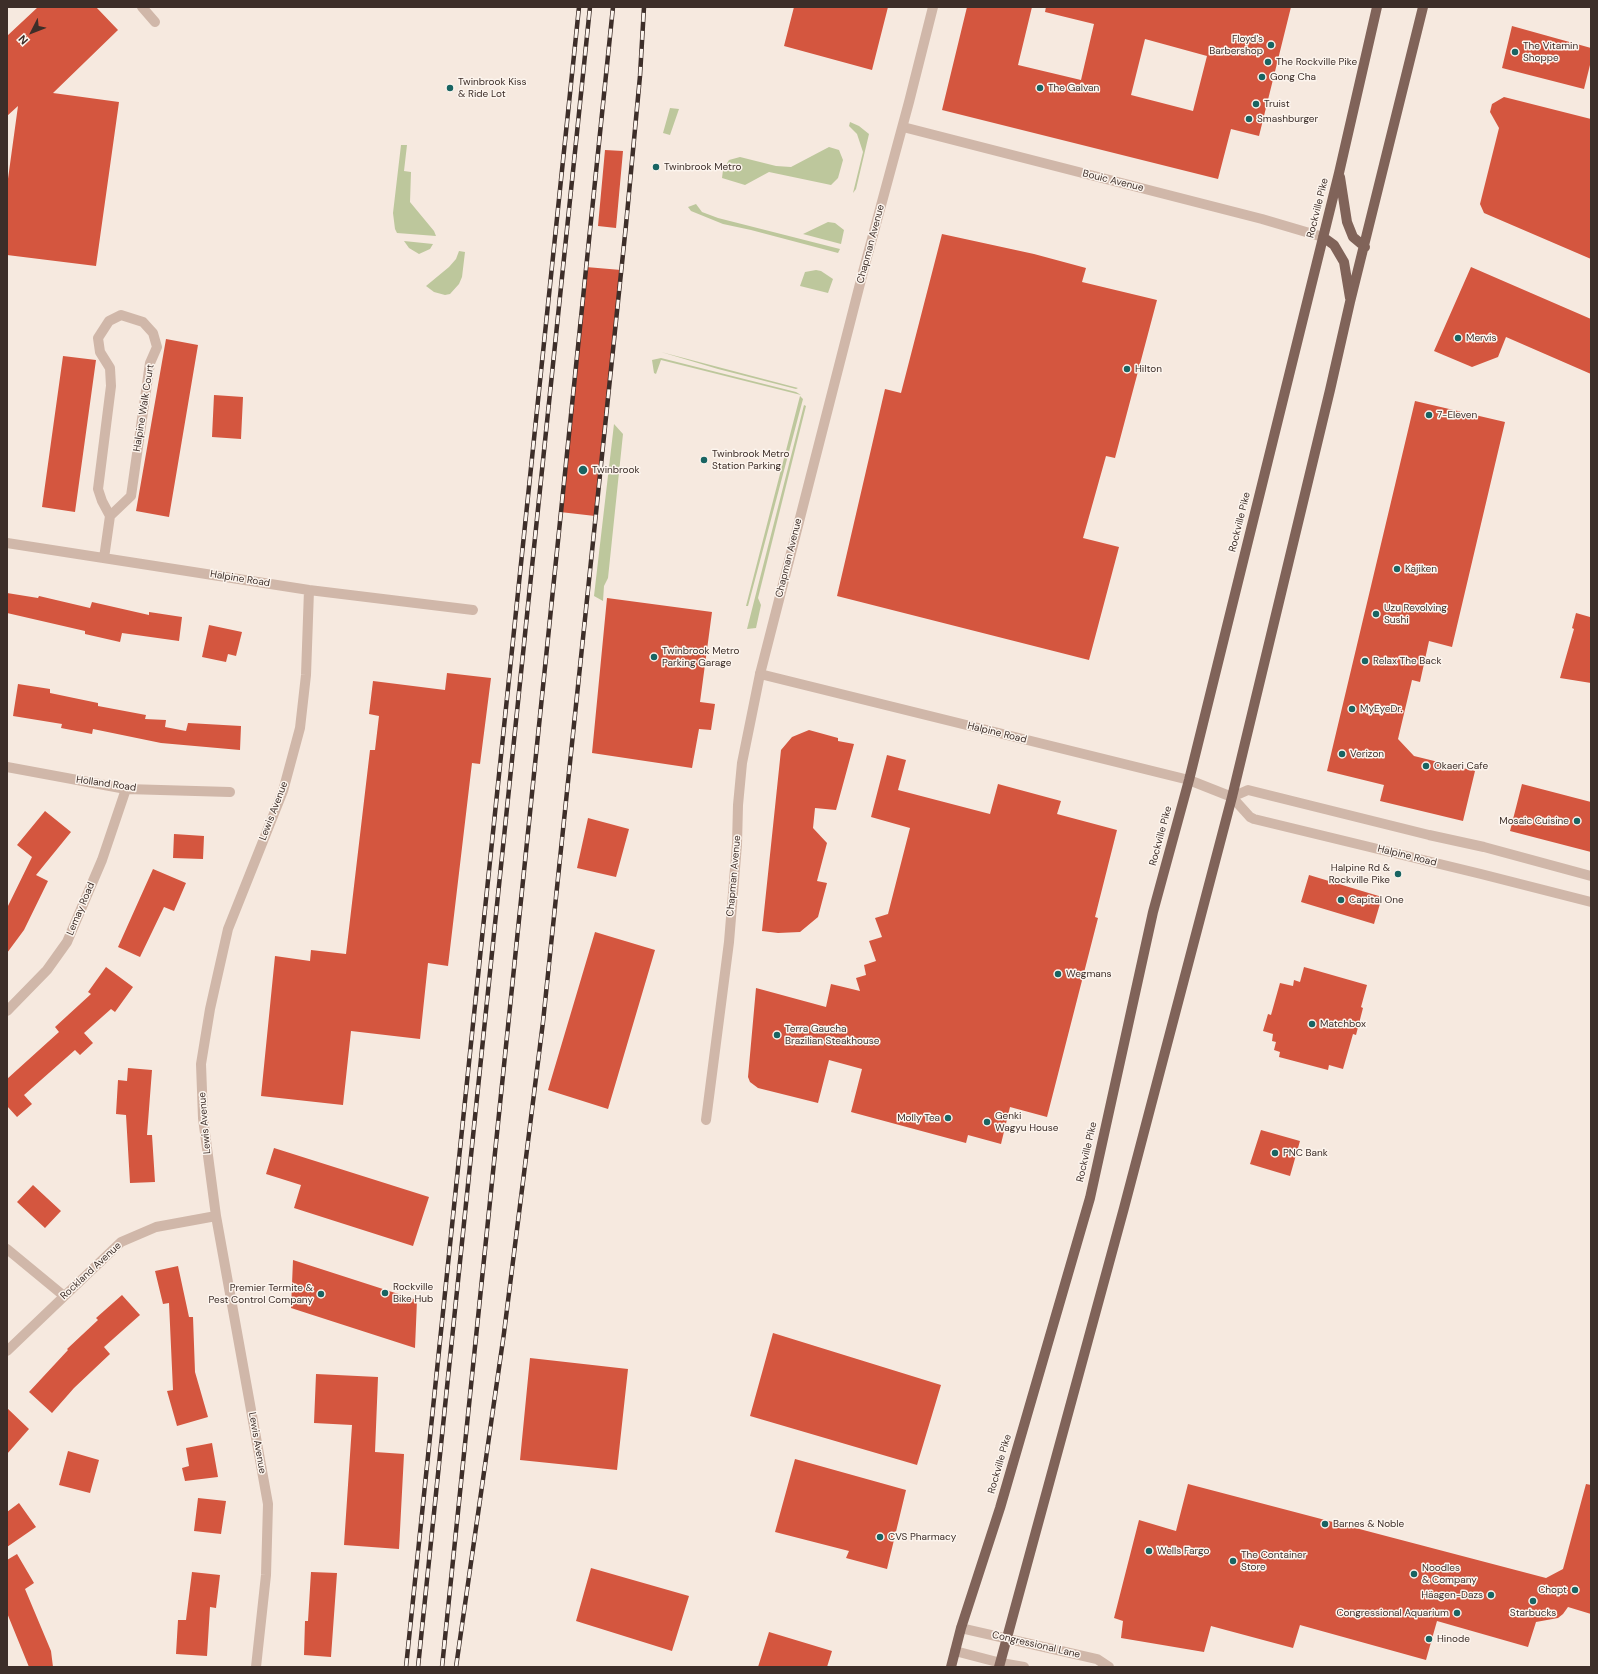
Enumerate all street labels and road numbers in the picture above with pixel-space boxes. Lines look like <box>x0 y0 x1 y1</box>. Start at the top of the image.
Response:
street label: Bouic Avenue <box>1081 168 1145 194</box>
street label: Rockville Pike <box>1305 177 1331 239</box>
street label: Chapman Avenue <box>855 203 887 285</box>
street label: Halpine Walk Court <box>131 363 157 453</box>
street label: Rockville Pike <box>1227 491 1253 553</box>
street label: Chapman Avenue <box>773 517 805 599</box>
street label: Halpine Road <box>209 568 271 590</box>
street label: Halpine Road <box>966 720 1028 746</box>
street label: Holland Road <box>75 774 137 794</box>
street label: Lewis Avenue <box>257 780 291 842</box>
street label: Rockville Pike <box>1147 805 1175 867</box>
street label: Chapman Avenue <box>724 835 744 917</box>
street label: Halpine Road <box>1376 843 1438 869</box>
street label: Lemay Road <box>64 881 98 937</box>
street label: Lewis Avenue <box>196 1091 214 1155</box>
street label: Rockville Pike <box>1074 1121 1100 1183</box>
street label: Rockland Avenue <box>58 1240 124 1302</box>
street label: Lewis Avenue <box>246 1411 268 1475</box>
street label: Rockville Pike <box>986 1433 1014 1495</box>
street label: Congressional Lane <box>991 1629 1081 1661</box>

